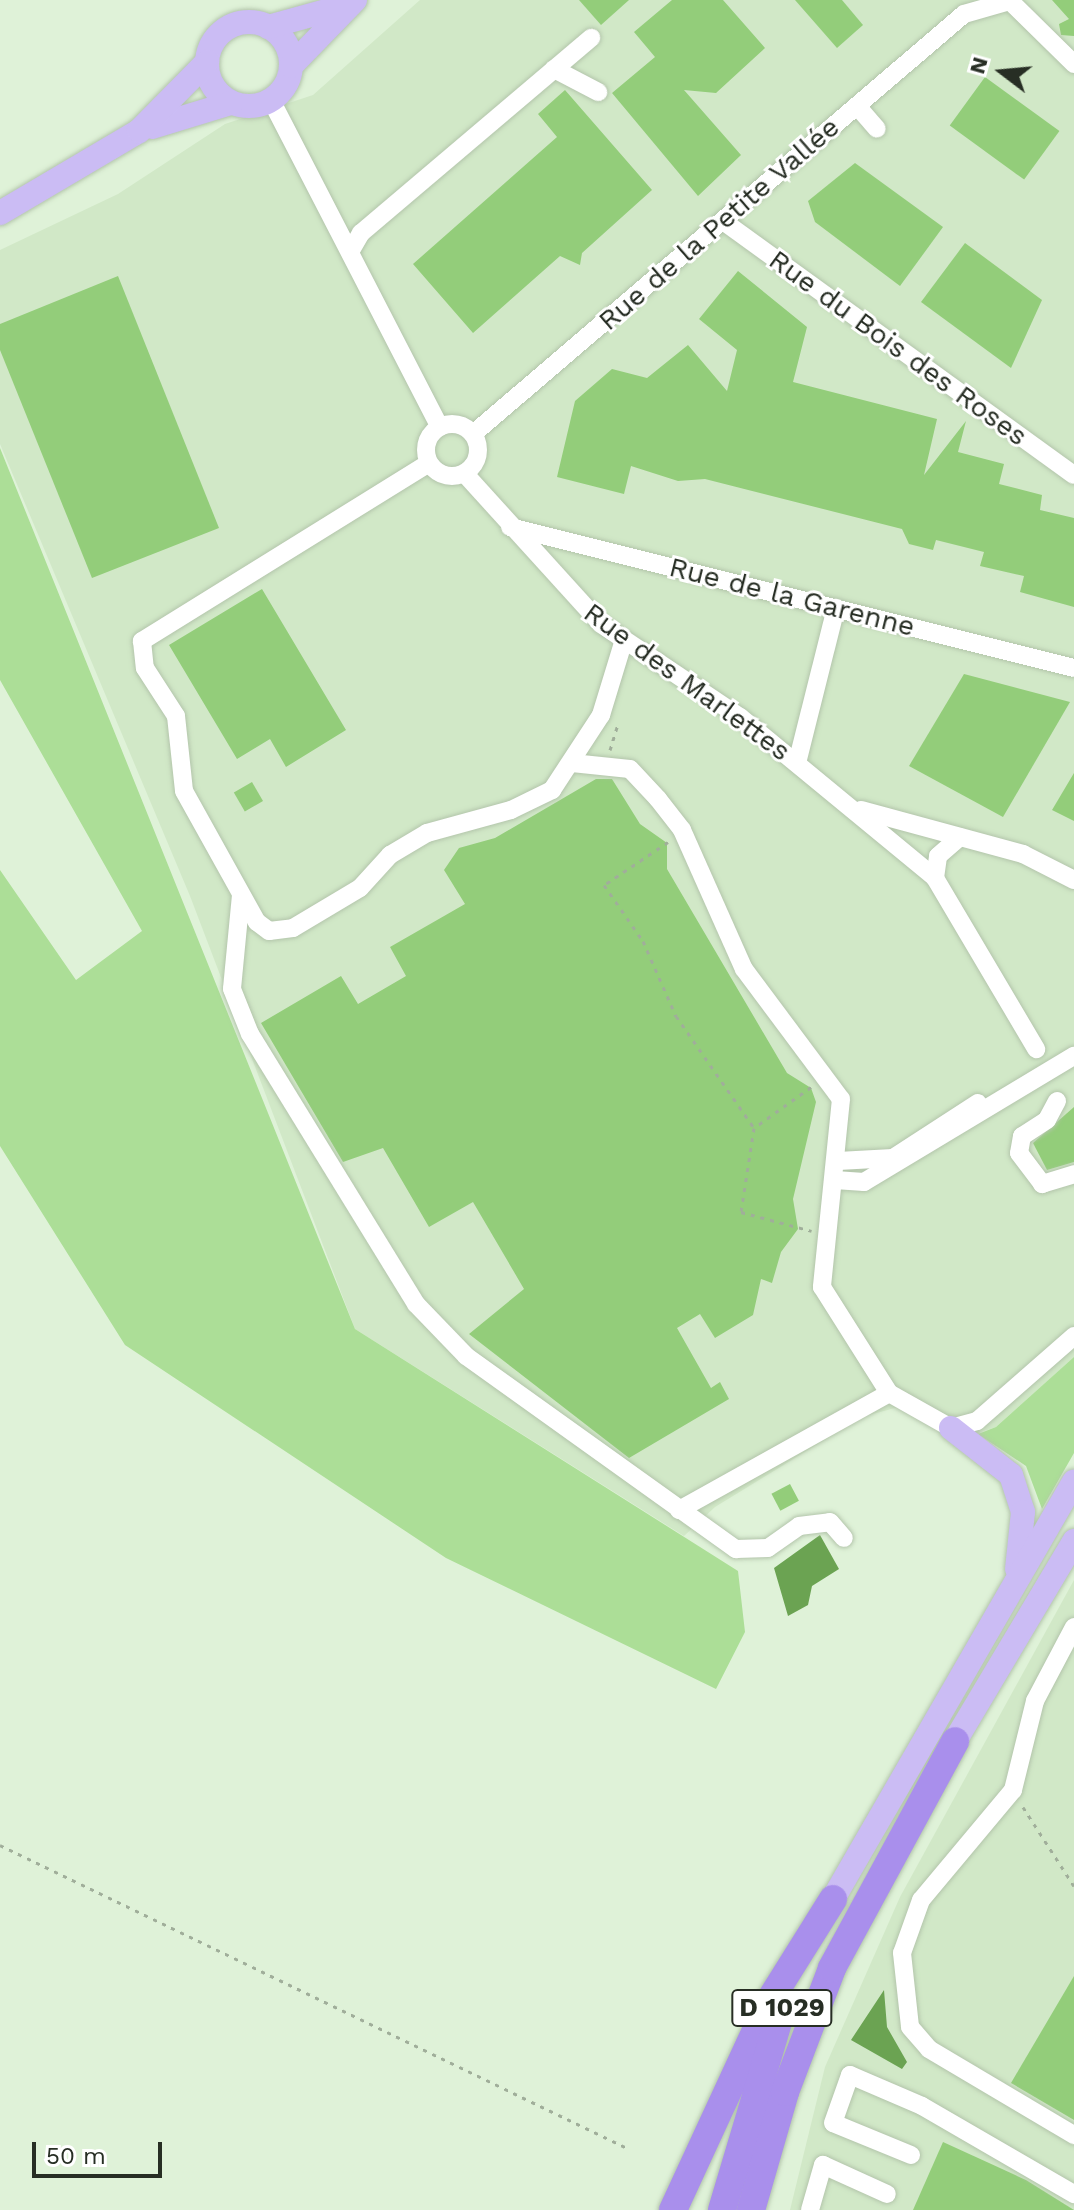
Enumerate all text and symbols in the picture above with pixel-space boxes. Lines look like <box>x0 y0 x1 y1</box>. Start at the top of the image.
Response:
north arrow <box>962 32 1042 112</box>
text: N <box>964 54 993 77</box>
street label: Rue de la Petite Vallée <box>591 110 847 338</box>
street label: Rue du Bois des Roses <box>762 243 1034 453</box>
street label: Rue de la Garenne <box>665 550 919 644</box>
street label: Rue des Marlettes <box>577 596 797 768</box>
road number: D 1029 <box>730 1986 834 2030</box>
scale bar <box>36 2126 166 2176</box>
text: 50 m <box>46 2142 106 2170</box>

